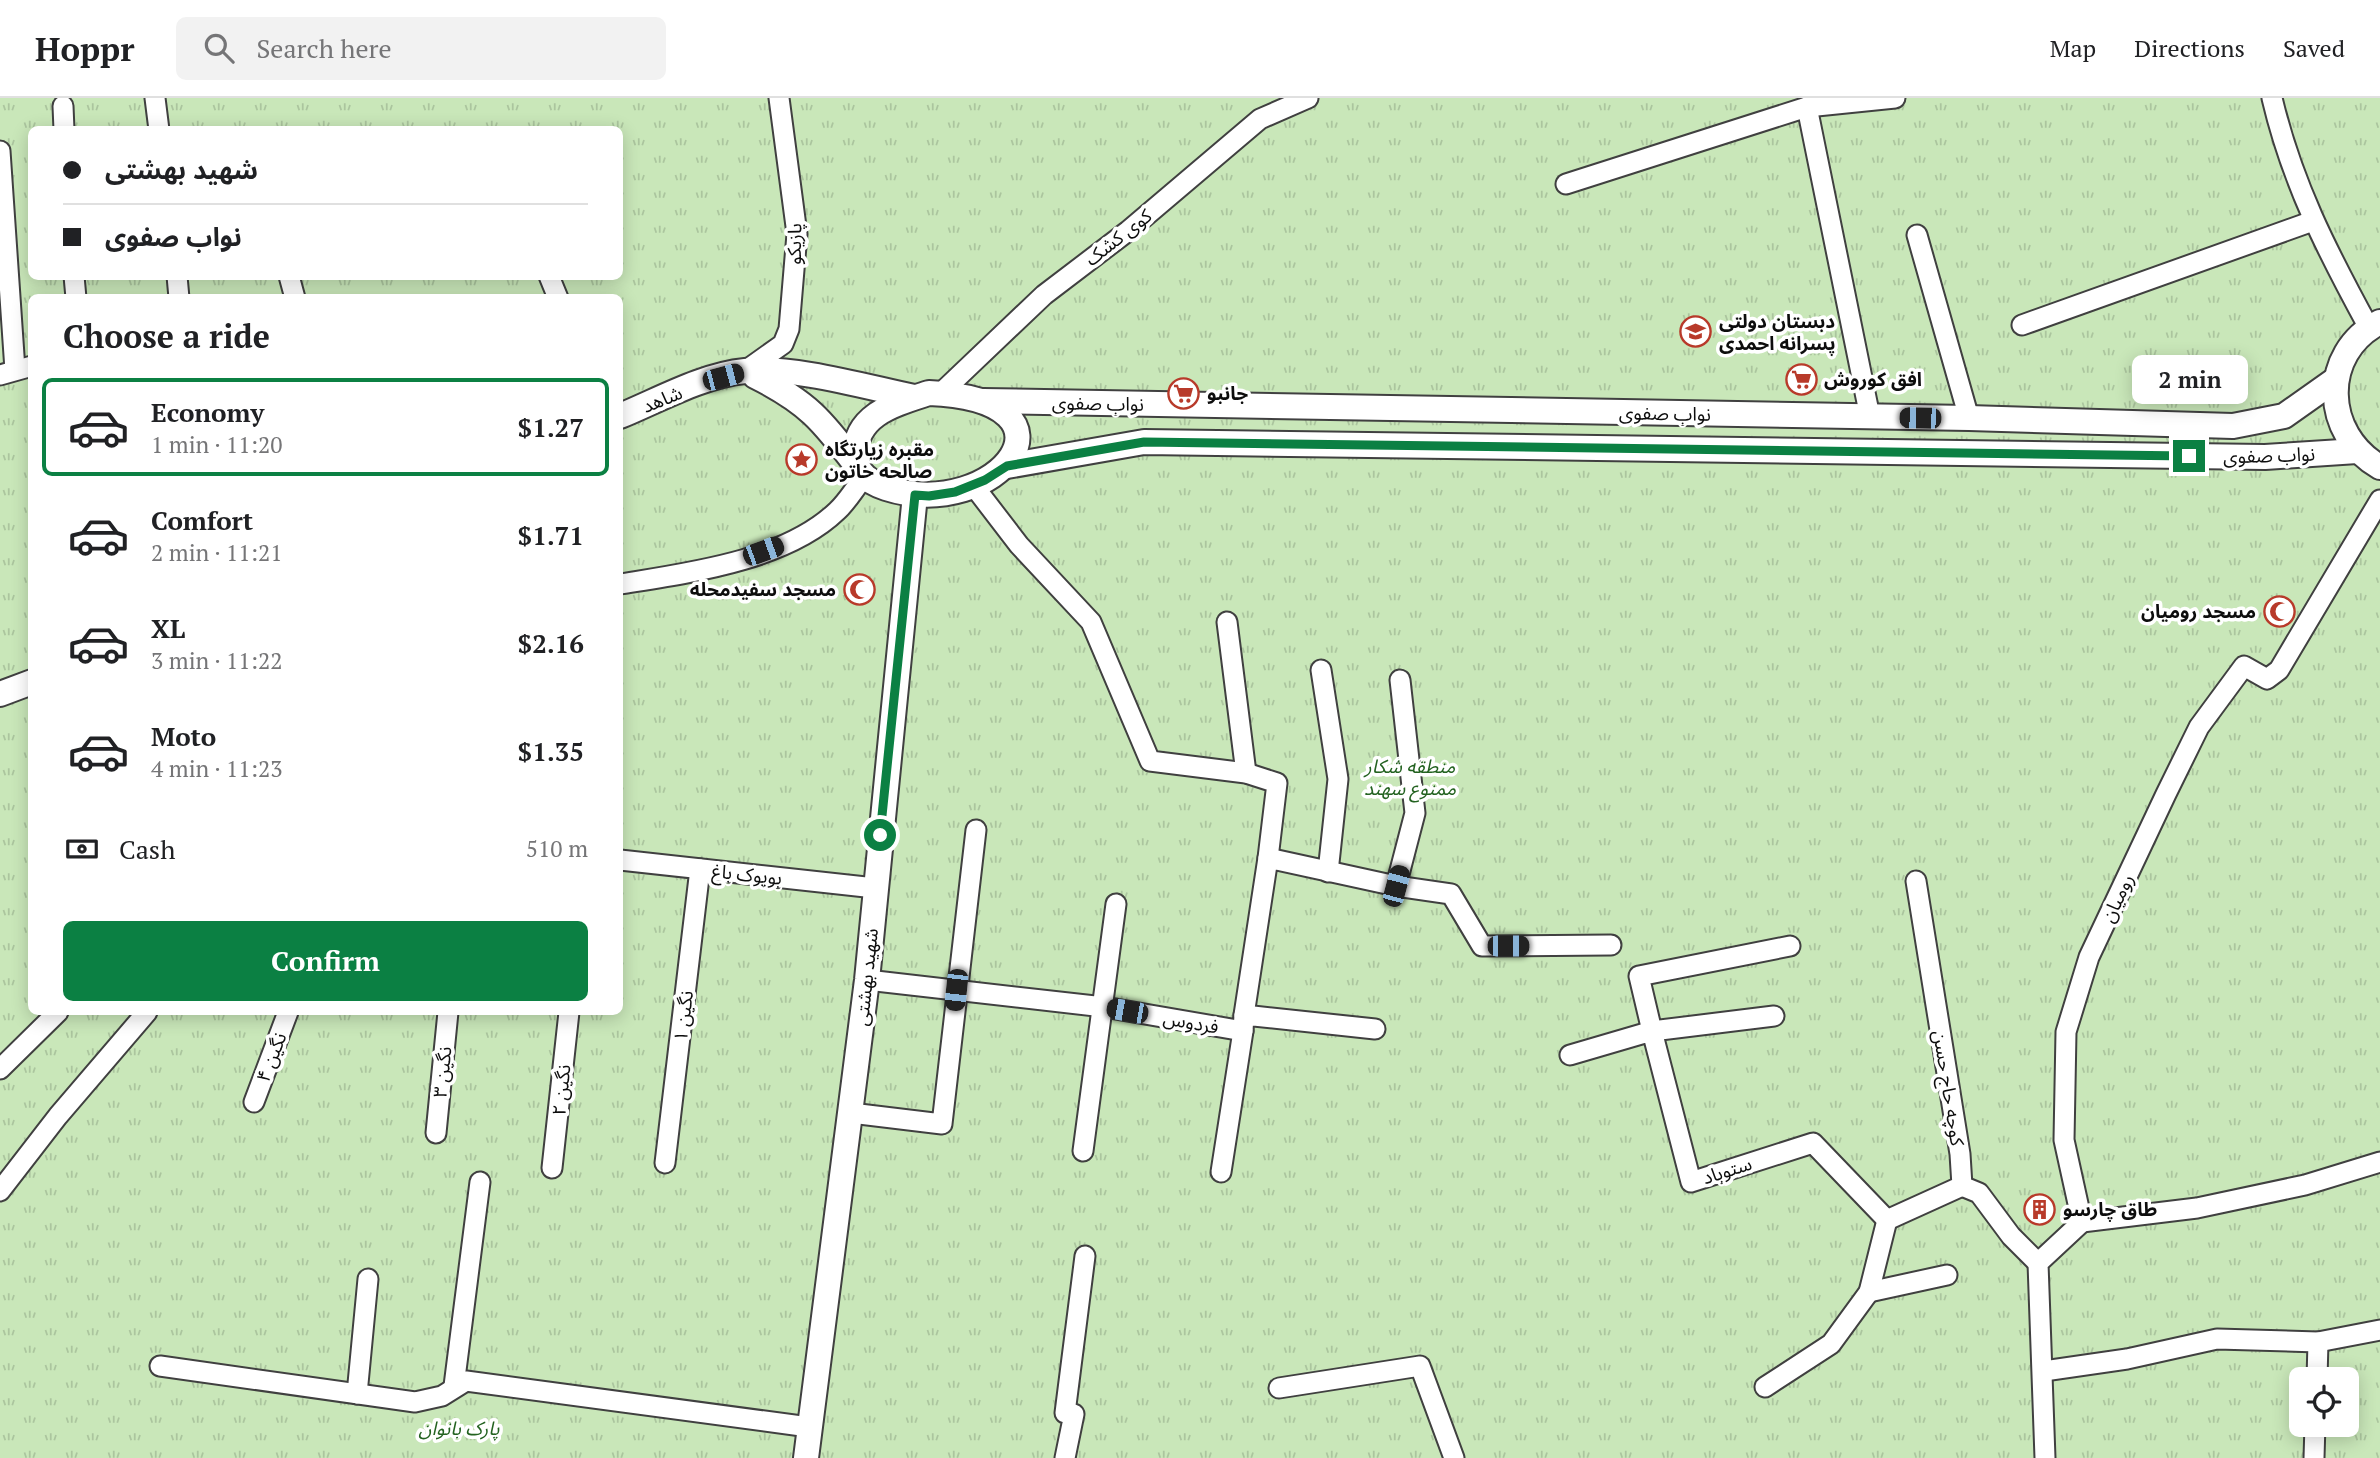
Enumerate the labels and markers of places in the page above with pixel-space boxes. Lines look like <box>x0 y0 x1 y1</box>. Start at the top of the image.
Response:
place label: دبستان دولتی پسرانه احمدی <box>1719 308 1836 356</box>
school or university icon: دبستان دولتی پسرانه احمدی <box>1679 315 1713 349</box>
supermarket icon: افق کوروش <box>1784 362 1818 396</box>
place label: افق کوروش <box>1824 366 1922 391</box>
supermarket icon: جانبو <box>1167 376 1201 410</box>
place label: جانبو <box>1207 380 1248 405</box>
place label: مقبره زیارتگاه صالحه خاتون <box>825 436 934 483</box>
place icon: مقبره زیارتگاه صالحه خاتون <box>785 443 819 477</box>
mosque icon: مسجد سفیدمحله <box>842 572 876 606</box>
place label: مسجد سفیدمحله <box>690 576 836 601</box>
mosque icon: مسجد رومیان <box>2262 594 2296 628</box>
place label: مسجد رومیان <box>2141 598 2256 623</box>
building icon: طاق چارسو <box>2023 1192 2057 1226</box>
place label: طاق چارسو <box>2063 1196 2157 1222</box>

